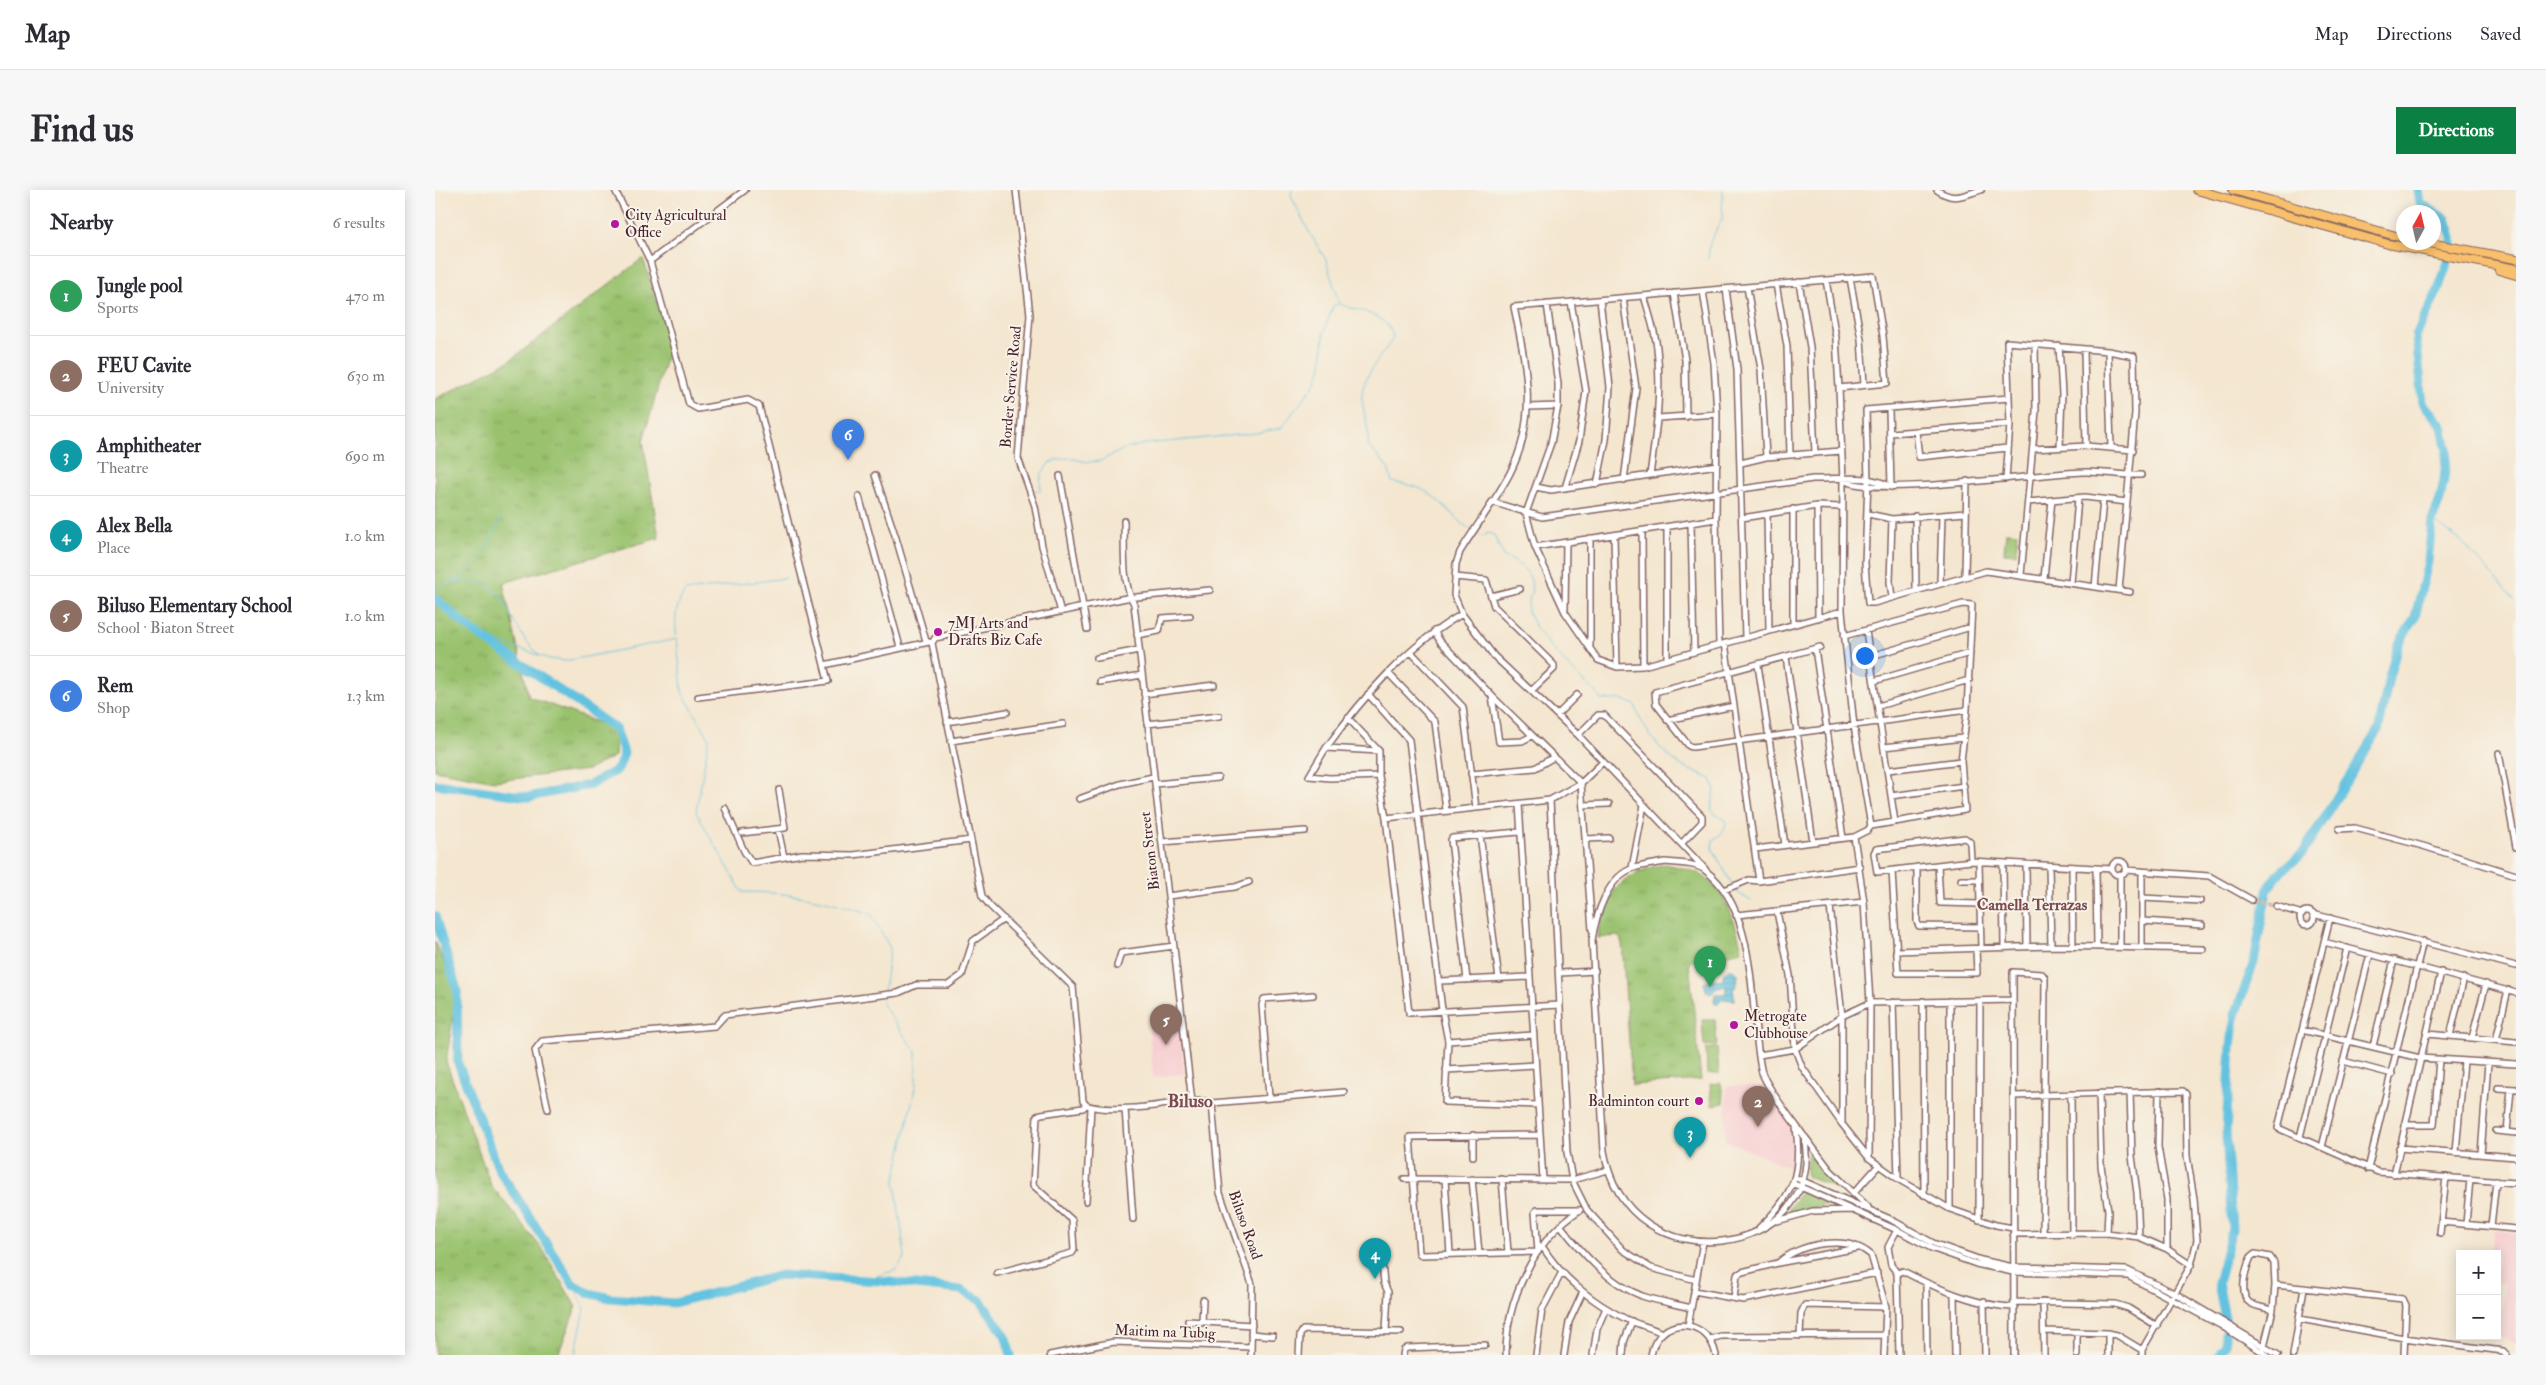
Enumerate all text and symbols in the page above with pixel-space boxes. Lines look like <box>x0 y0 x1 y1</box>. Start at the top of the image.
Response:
text: Map <box>25 19 70 50</box>
text: Map <box>2315 23 2348 46</box>
text: Directions <box>2376 23 2452 46</box>
text: Saved <box>2480 23 2521 46</box>
button: Directions <box>2396 107 2516 154</box>
text: Find us <box>30 108 134 152</box>
north arrow <box>2396 205 2441 250</box>
place label: City Agricultural Office <box>625 206 727 242</box>
text: Nearby <box>50 209 113 236</box>
text: 6 results <box>333 213 385 233</box>
marker: City Agricultural Office <box>609 218 621 230</box>
text: Jungle pool <box>97 274 183 298</box>
text: 1 <box>63 286 69 306</box>
text: 470 m <box>345 286 385 306</box>
text: Sports <box>97 298 138 318</box>
street label: Border Service Road <box>996 325 1026 449</box>
text: FEU Cavite <box>97 354 191 378</box>
text: 2 <box>62 366 70 386</box>
text: 630 m <box>347 366 385 386</box>
text: University <box>97 378 164 398</box>
pin: 6 <box>832 419 864 460</box>
text: Amphitheater <box>97 434 201 458</box>
text: 3 <box>63 446 69 466</box>
text: 690 m <box>345 446 385 466</box>
text: Theatre <box>97 458 148 478</box>
text: Alex Bella <box>97 514 172 538</box>
text: 4 <box>62 526 70 546</box>
text: 1.0 km <box>345 526 385 546</box>
text: Place <box>97 538 130 558</box>
text: Biluso Elementary School <box>97 594 292 618</box>
text: 5 <box>62 606 70 626</box>
text: 1.0 km <box>345 606 385 626</box>
place label: 7MJ Arts and Drafts Biz Cafe <box>948 614 1042 650</box>
text: School · Biaton Street <box>97 618 234 638</box>
marker: 7MJ Arts and Drafts Biz Cafe <box>932 626 944 638</box>
your location <box>1852 643 1878 669</box>
text: Rem <box>97 674 133 698</box>
text: 6 <box>62 686 70 706</box>
text: 1.3 km <box>347 686 385 706</box>
text: Shop <box>97 698 130 718</box>
street label: Biaton Street <box>1136 811 1164 891</box>
district label: Camella Terrazas <box>1977 895 2088 915</box>
pin: 1 <box>1694 946 1726 987</box>
pin: 5 <box>1150 1004 1182 1045</box>
place label: Metrogate Clubhouse <box>1744 1007 1808 1043</box>
marker: Metrogate Clubhouse <box>1728 1019 1740 1031</box>
pin: 2 <box>1742 1086 1774 1127</box>
district label: Biluso <box>1167 1090 1213 1113</box>
place label: Badminton court <box>1588 1092 1689 1111</box>
marker: Badminton court <box>1693 1095 1705 1107</box>
pin: 3 <box>1674 1117 1706 1158</box>
street label: Biluso Road <box>1224 1188 1266 1263</box>
pin: 4 <box>1359 1238 1391 1279</box>
map controls <box>2456 1250 2501 1340</box>
button: + <box>2456 1250 2501 1295</box>
button: − <box>2456 1295 2501 1340</box>
street label: Maitim na Tubig <box>1114 1321 1217 1343</box>

